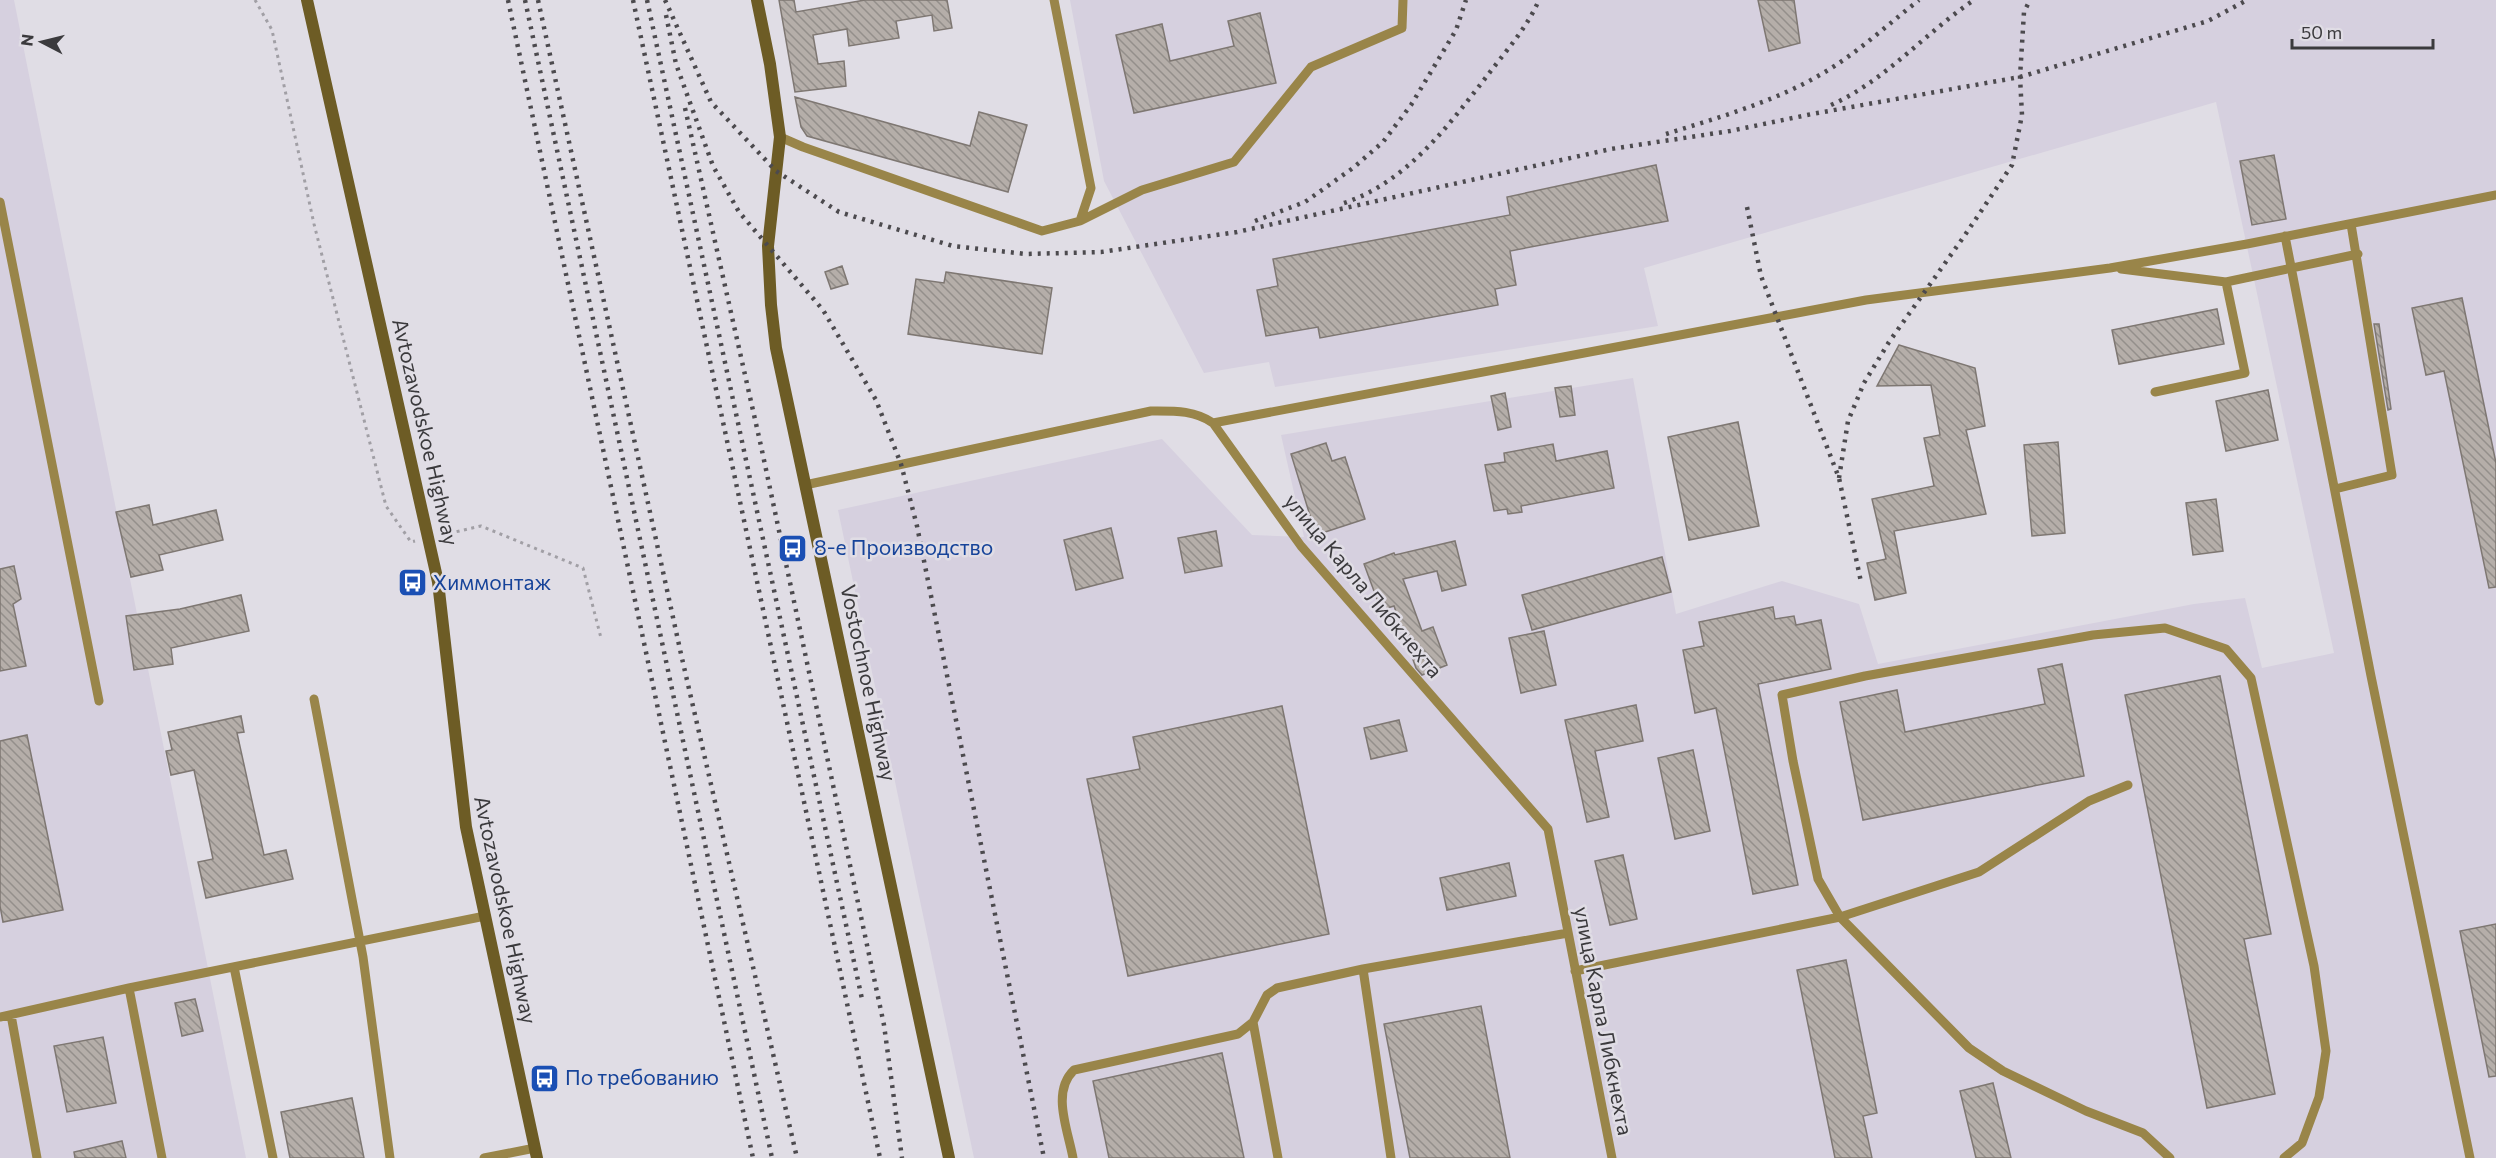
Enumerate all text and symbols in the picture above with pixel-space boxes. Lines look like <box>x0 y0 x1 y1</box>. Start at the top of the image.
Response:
north arrow <box>12 12 72 72</box>
scale bar <box>2292 12 2433 50</box>
text: 50 m <box>2301 21 2342 43</box>
text: N <box>16 33 37 47</box>
street label: Avtozavodskoe Highway <box>388 316 465 548</box>
street label: улица Карла Либкнехта <box>1280 488 1448 682</box>
bus stop icon: 8-е Производство <box>777 532 809 564</box>
place label: 8-е Производство <box>814 534 993 559</box>
bus stop icon: Химмонтаж <box>396 567 428 599</box>
place label: Химмонтаж <box>433 569 551 594</box>
street label: Vostochnoe Highway <box>836 582 903 783</box>
street label: Avtozavodskoe Highway <box>470 793 543 1026</box>
street label: улица Карла Либкнехта <box>1570 904 1639 1137</box>
bus stop icon: По требованию <box>528 1062 560 1094</box>
place label: По требованию <box>565 1064 719 1089</box>

